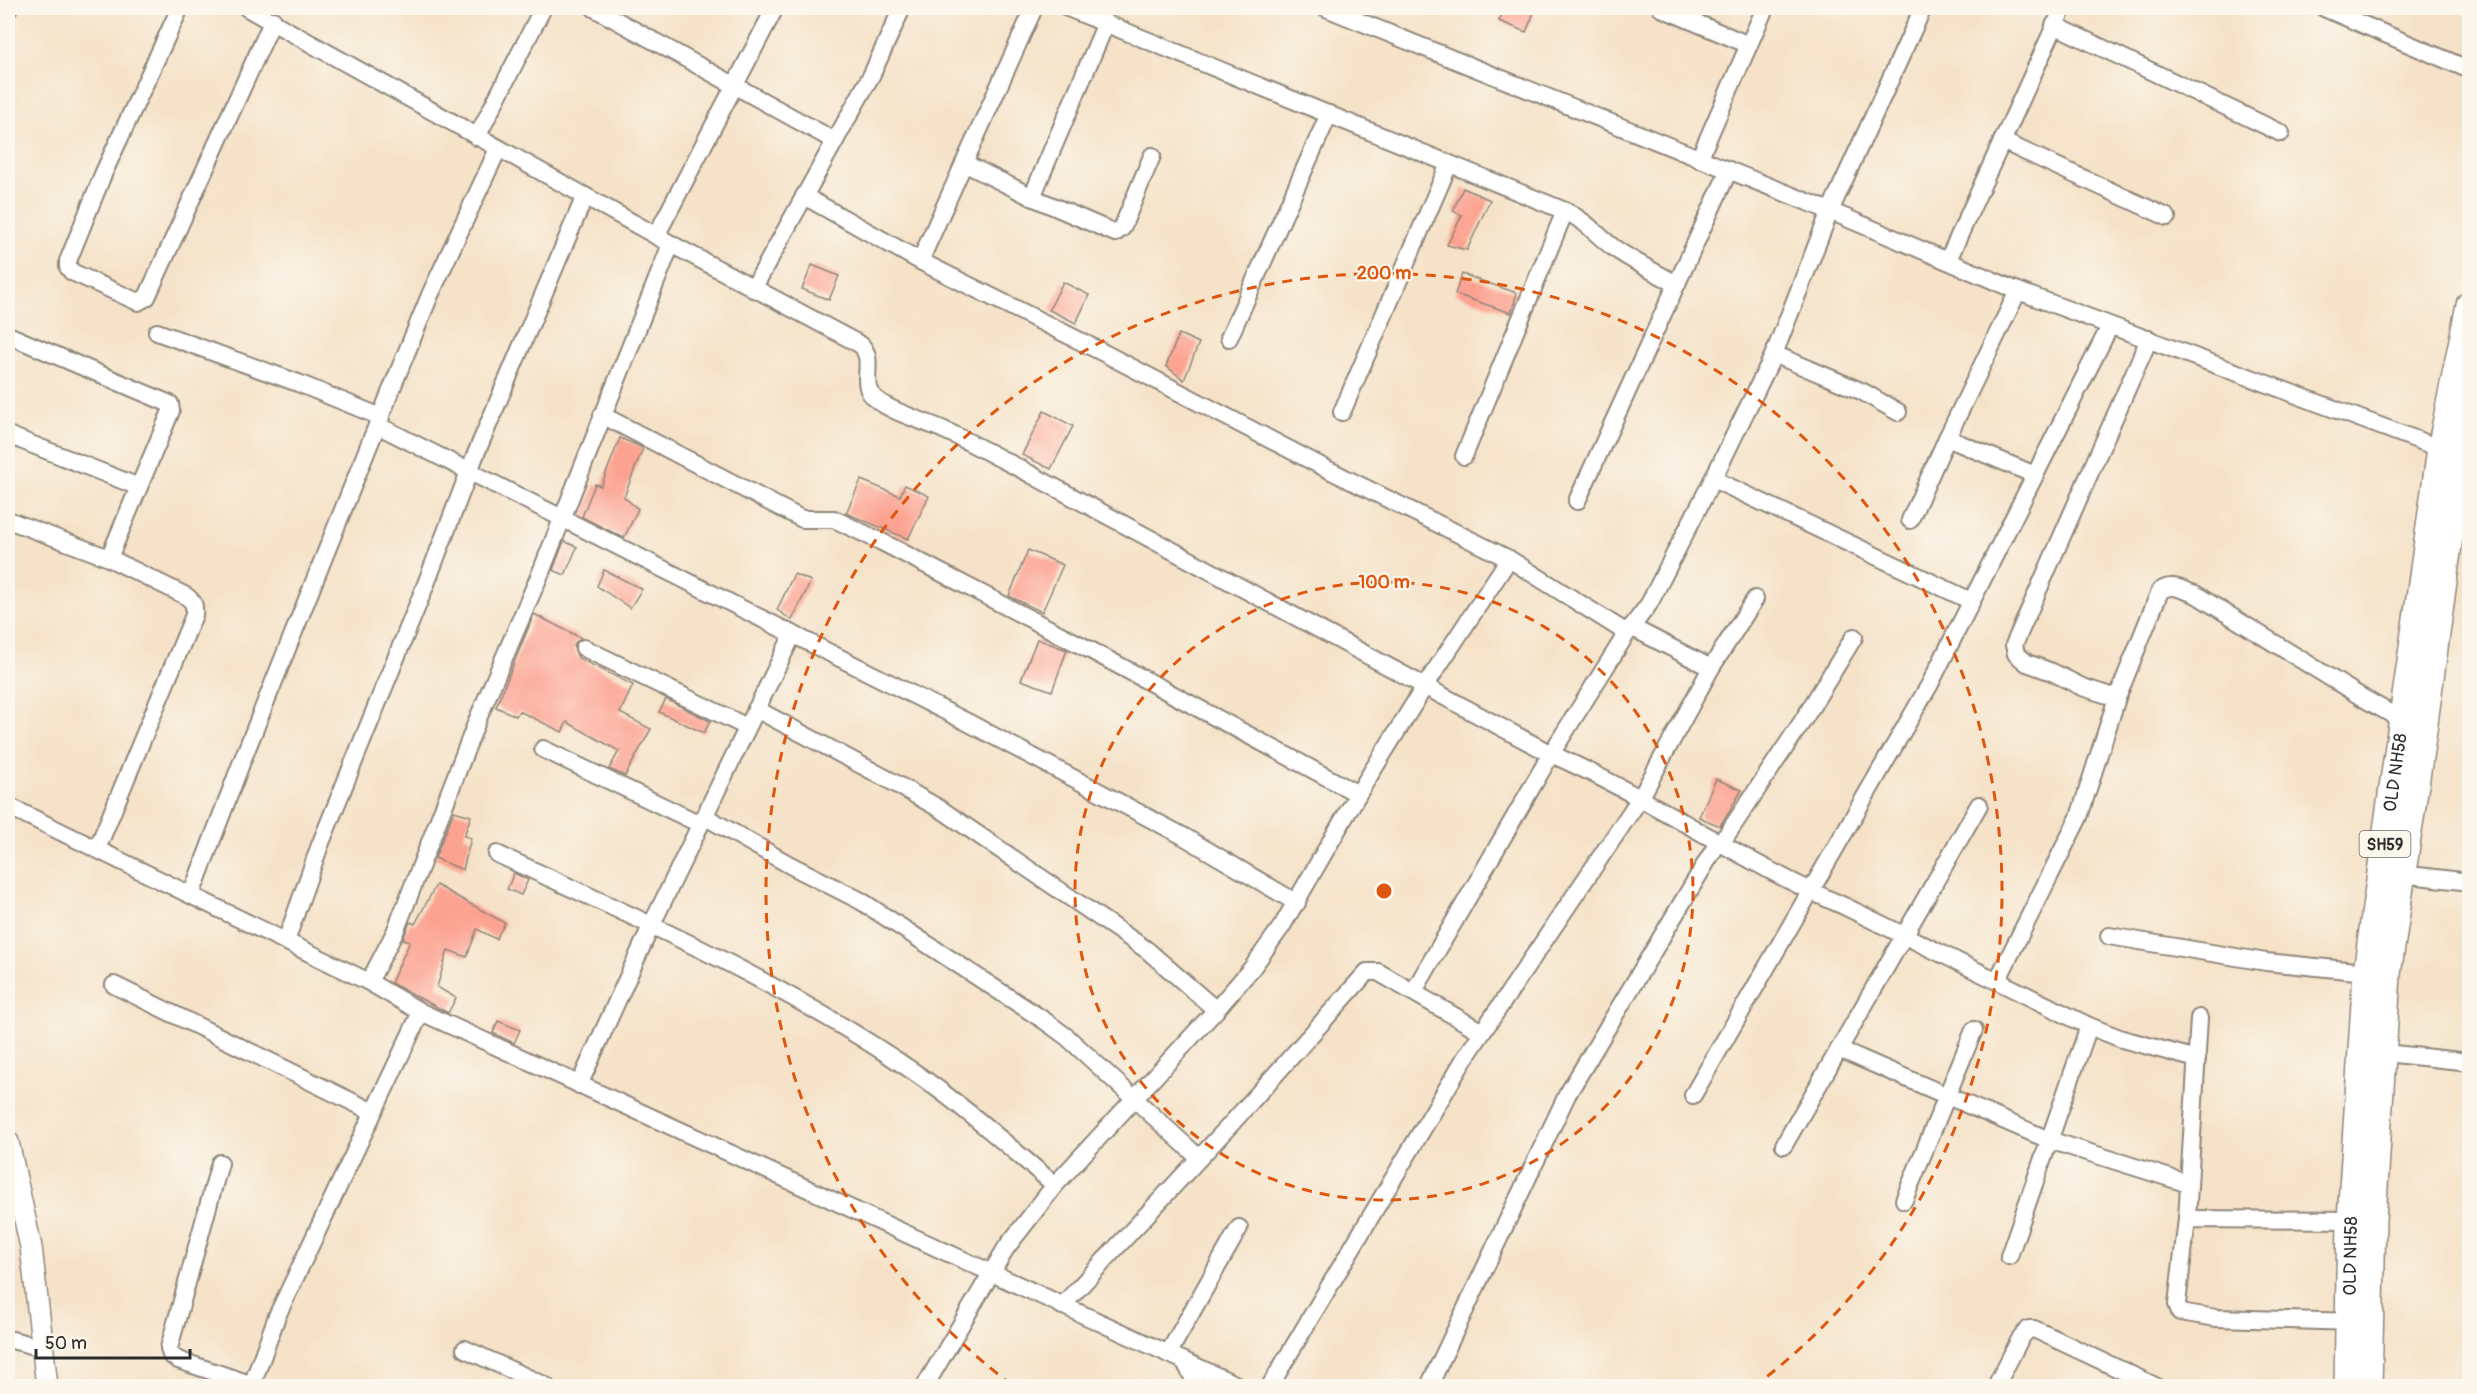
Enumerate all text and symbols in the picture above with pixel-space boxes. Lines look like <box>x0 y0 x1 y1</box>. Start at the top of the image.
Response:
text: 200 m <box>1357 262 1411 285</box>
text: 100 m <box>1358 571 1410 594</box>
street label: OLD NH58 <box>2379 732 2413 813</box>
road number: SH59 <box>2360 831 2410 857</box>
centre of rings <box>1374 881 1394 901</box>
street label: OLD NH58 <box>2339 1216 2363 1296</box>
scale bar <box>36 1322 190 1360</box>
text: 50 m <box>45 1332 87 1355</box>

